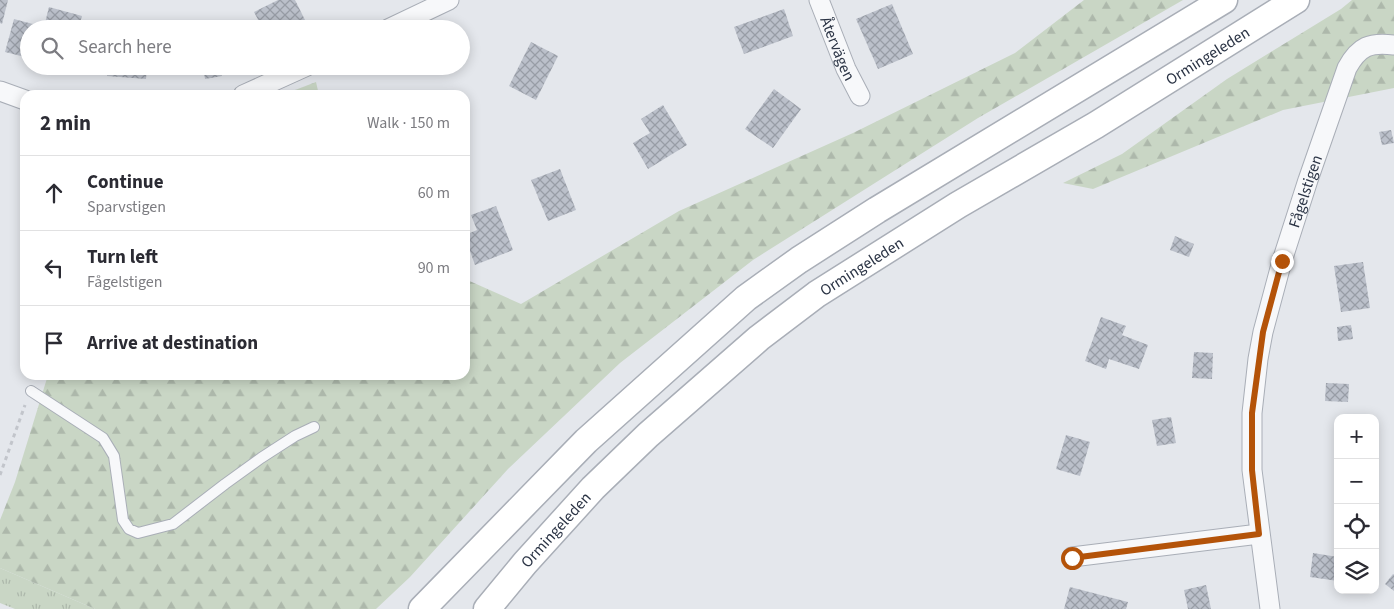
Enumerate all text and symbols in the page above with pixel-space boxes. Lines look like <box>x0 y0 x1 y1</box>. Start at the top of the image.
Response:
street label: Återvägen <box>814 13 860 85</box>
search box <box>20 20 470 75</box>
street label: Ormingeleden <box>1161 22 1254 91</box>
icon: search <box>38 34 66 62</box>
text: Search here <box>78 34 172 61</box>
text: 2 min <box>40 108 91 138</box>
text: Walk · 150 m <box>367 112 450 134</box>
street label: Fågelstigen <box>1283 152 1328 231</box>
text: Continue <box>87 169 164 196</box>
icon: ahead <box>40 179 68 207</box>
text: 60 m <box>418 182 450 204</box>
text: Sparvstigen <box>87 196 166 218</box>
street label: Ormingeleden <box>816 232 908 302</box>
text: Turn left <box>87 244 158 271</box>
route end <box>1271 250 1294 273</box>
icon: left <box>40 254 68 282</box>
text: 90 m <box>418 257 450 279</box>
text: Fågelstigen <box>87 271 163 293</box>
icon: arrive <box>40 329 68 357</box>
text: Arrive at destination <box>87 330 258 357</box>
map controls <box>1334 414 1379 594</box>
button: + <box>1334 414 1379 459</box>
button: − <box>1334 459 1379 504</box>
street label: Ormingeleden <box>516 487 596 573</box>
button: locate <box>1334 504 1379 549</box>
route start <box>1061 547 1084 570</box>
button: layers <box>1334 549 1379 594</box>

